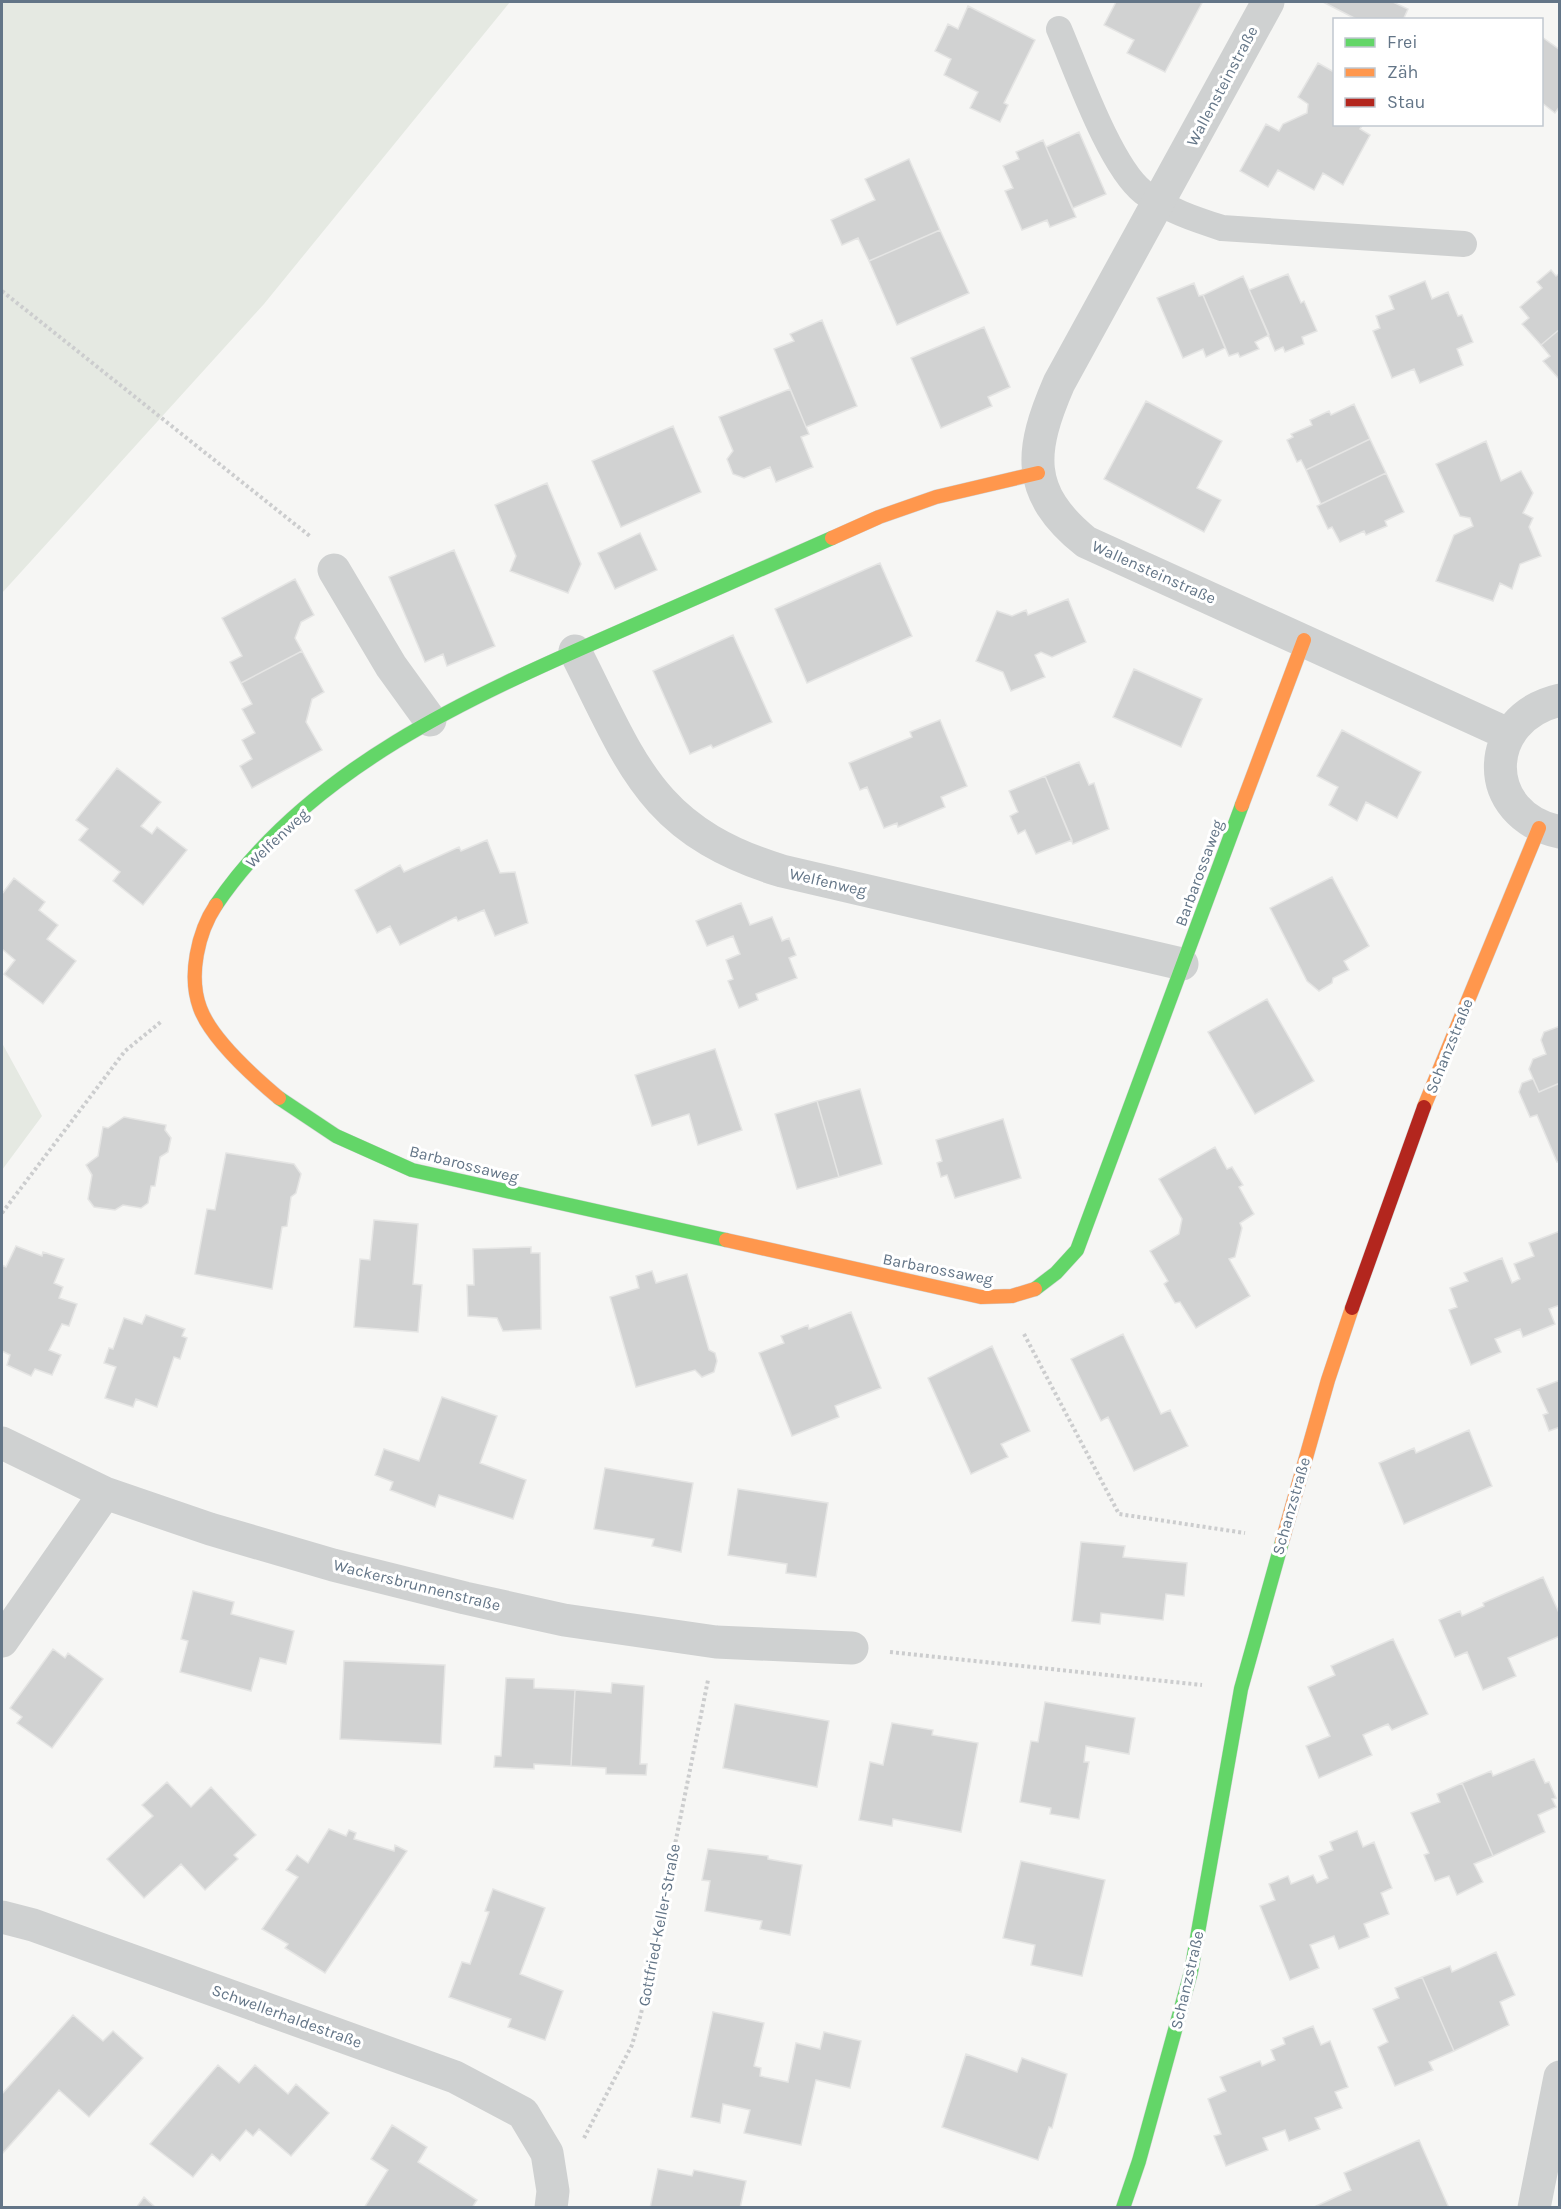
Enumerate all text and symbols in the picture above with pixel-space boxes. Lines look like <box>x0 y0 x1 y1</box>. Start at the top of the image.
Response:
legend <box>1333 18 1543 126</box>
street label: Wallensteinstraße <box>1182 23 1262 149</box>
text: Frei <box>1387 31 1418 53</box>
text: Zäh <box>1387 61 1418 83</box>
text: Stau <box>1387 91 1425 113</box>
street label: Wallensteinstraße <box>1089 536 1219 608</box>
street label: Welfenweg <box>242 804 312 872</box>
street label: Barbarossaweg <box>1171 817 1227 929</box>
street label: Welfenweg <box>788 864 868 900</box>
street label: Schanzstraße <box>1421 996 1477 1096</box>
street label: Barbarossaweg <box>407 1141 521 1187</box>
street label: Barbarossaweg <box>881 1249 995 1289</box>
street label: Schanzstraße <box>1268 1455 1314 1557</box>
street label: Wackersbrunnenstraße <box>332 1555 502 1615</box>
street label: Gottfried-Keller-Straße <box>634 1842 684 2008</box>
street label: Schanzstraße <box>1166 1929 1208 2031</box>
street label: Schwellerhaldestraße <box>209 1980 365 2052</box>

